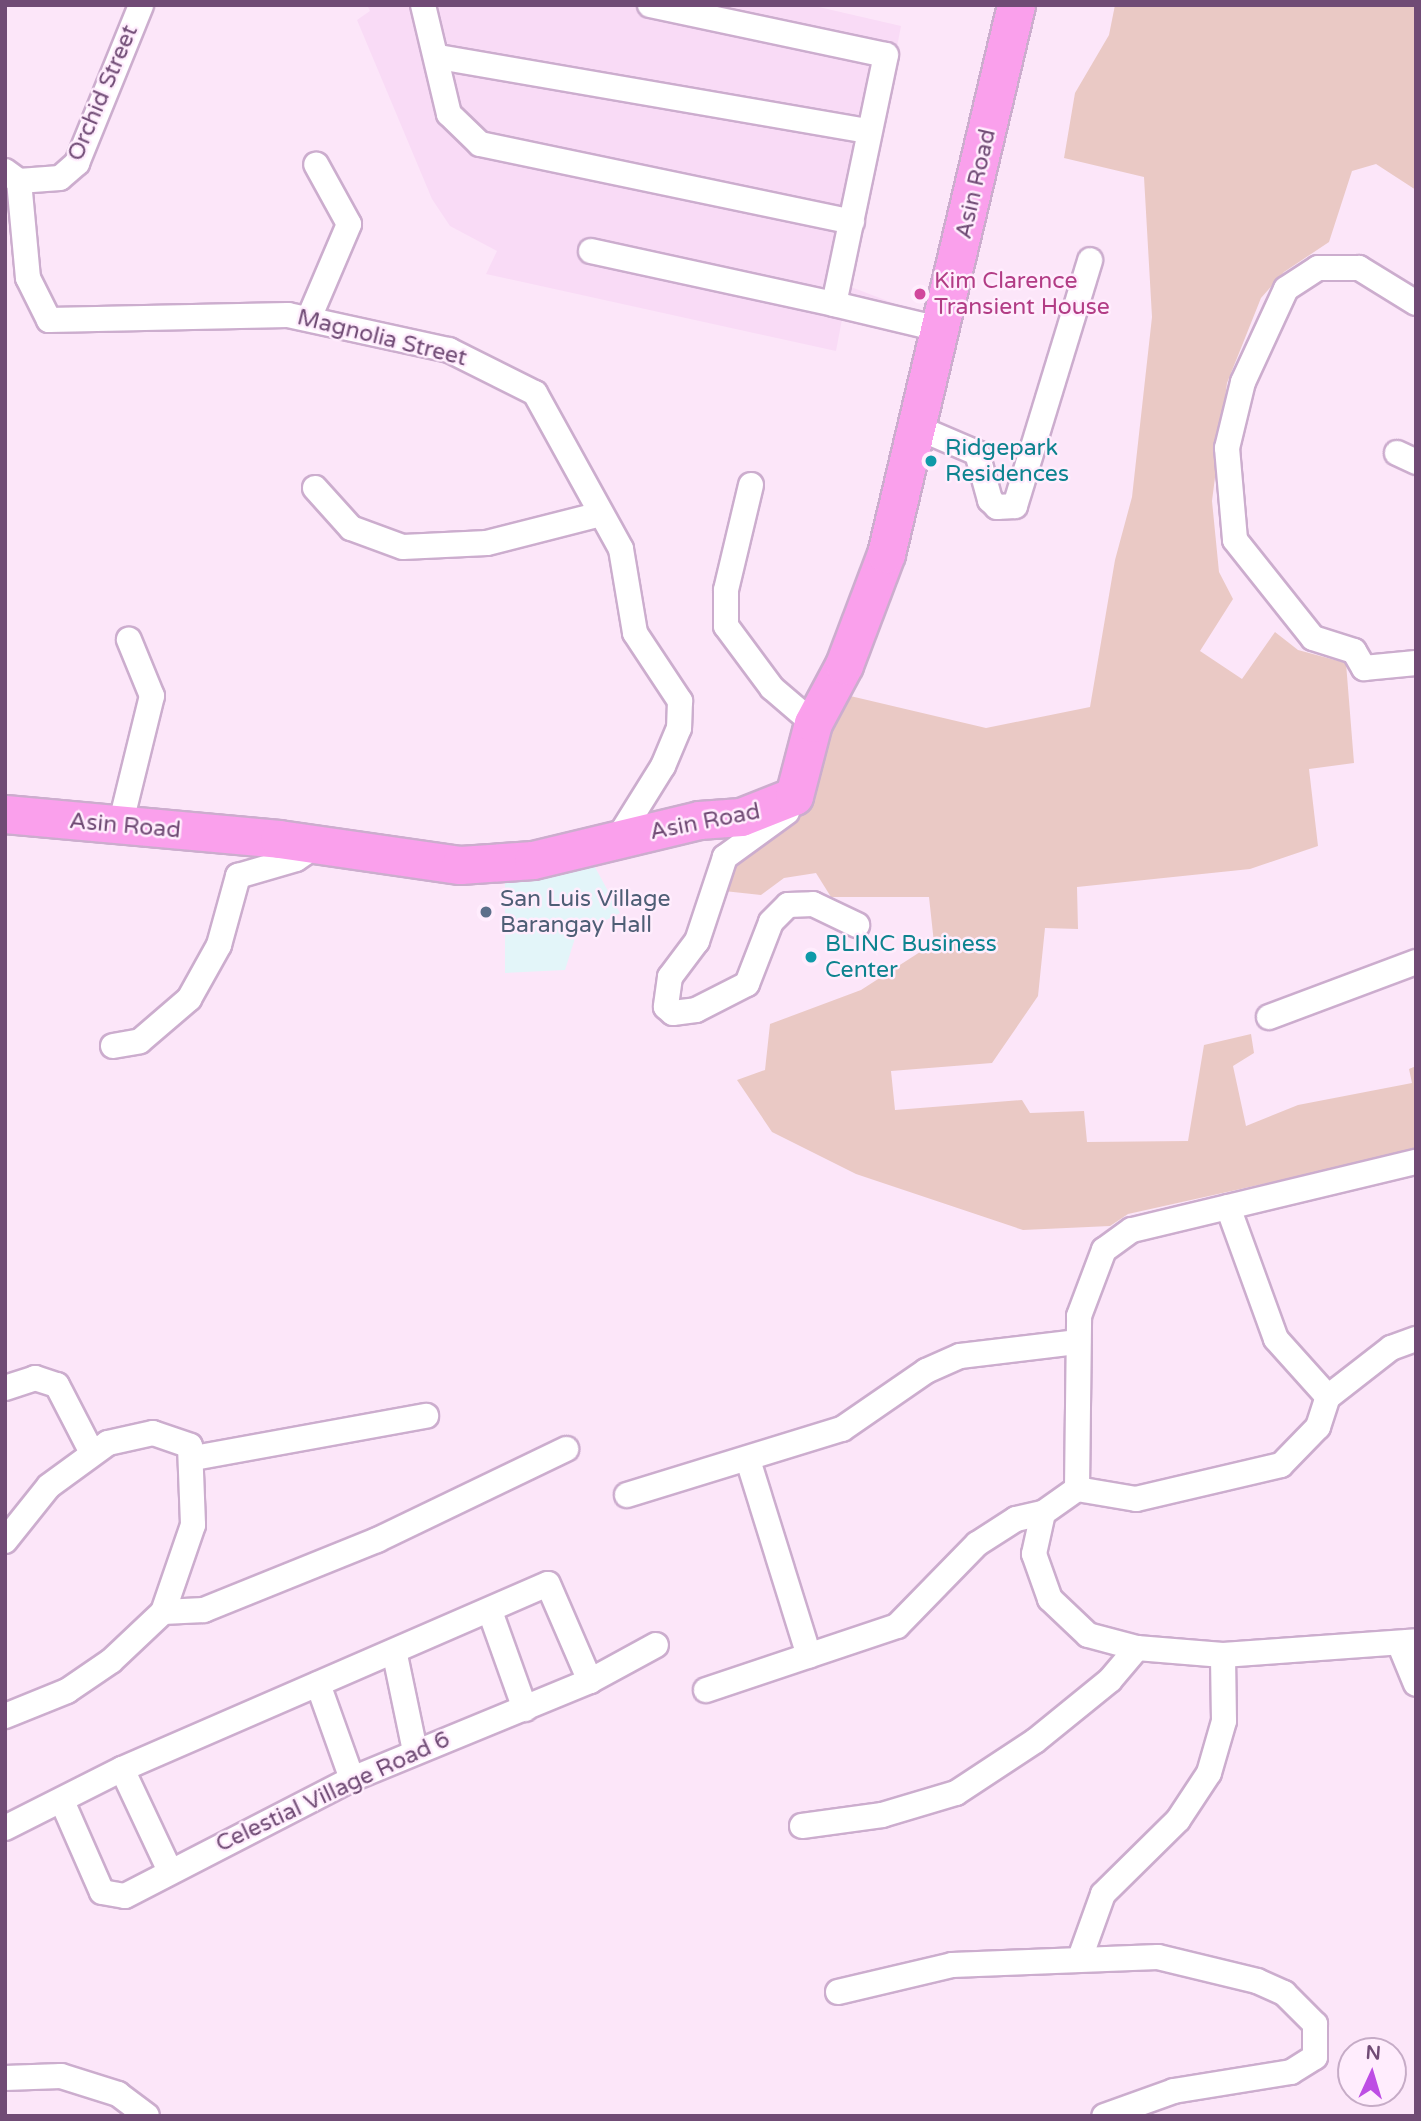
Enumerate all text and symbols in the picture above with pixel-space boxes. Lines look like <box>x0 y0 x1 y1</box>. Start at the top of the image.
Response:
street label: Orchid Street <box>62 21 144 165</box>
street label: Asin Road <box>950 126 1002 242</box>
place label: Kim Clarence Transient House <box>934 267 1110 321</box>
marker: Kim Clarence Transient House <box>912 286 928 302</box>
street label: Magnolia Street <box>294 304 470 372</box>
place label: Ridgepark Residences <box>945 434 1069 488</box>
marker: Ridgepark Residences <box>923 453 939 469</box>
street label: Asin Road <box>648 798 762 846</box>
street label: Asin Road <box>68 807 182 845</box>
place label: San Luis Village Barangay Hall <box>500 885 670 939</box>
marker: San Luis Village Barangay Hall <box>478 904 494 920</box>
place label: BLINC Business Center <box>825 930 997 984</box>
marker: BLINC Business Center <box>803 949 819 965</box>
street label: Celestial Village Road 6 <box>212 1726 454 1858</box>
north arrow <box>1337 2037 1407 2107</box>
text: N <box>1365 2042 1382 2065</box>

